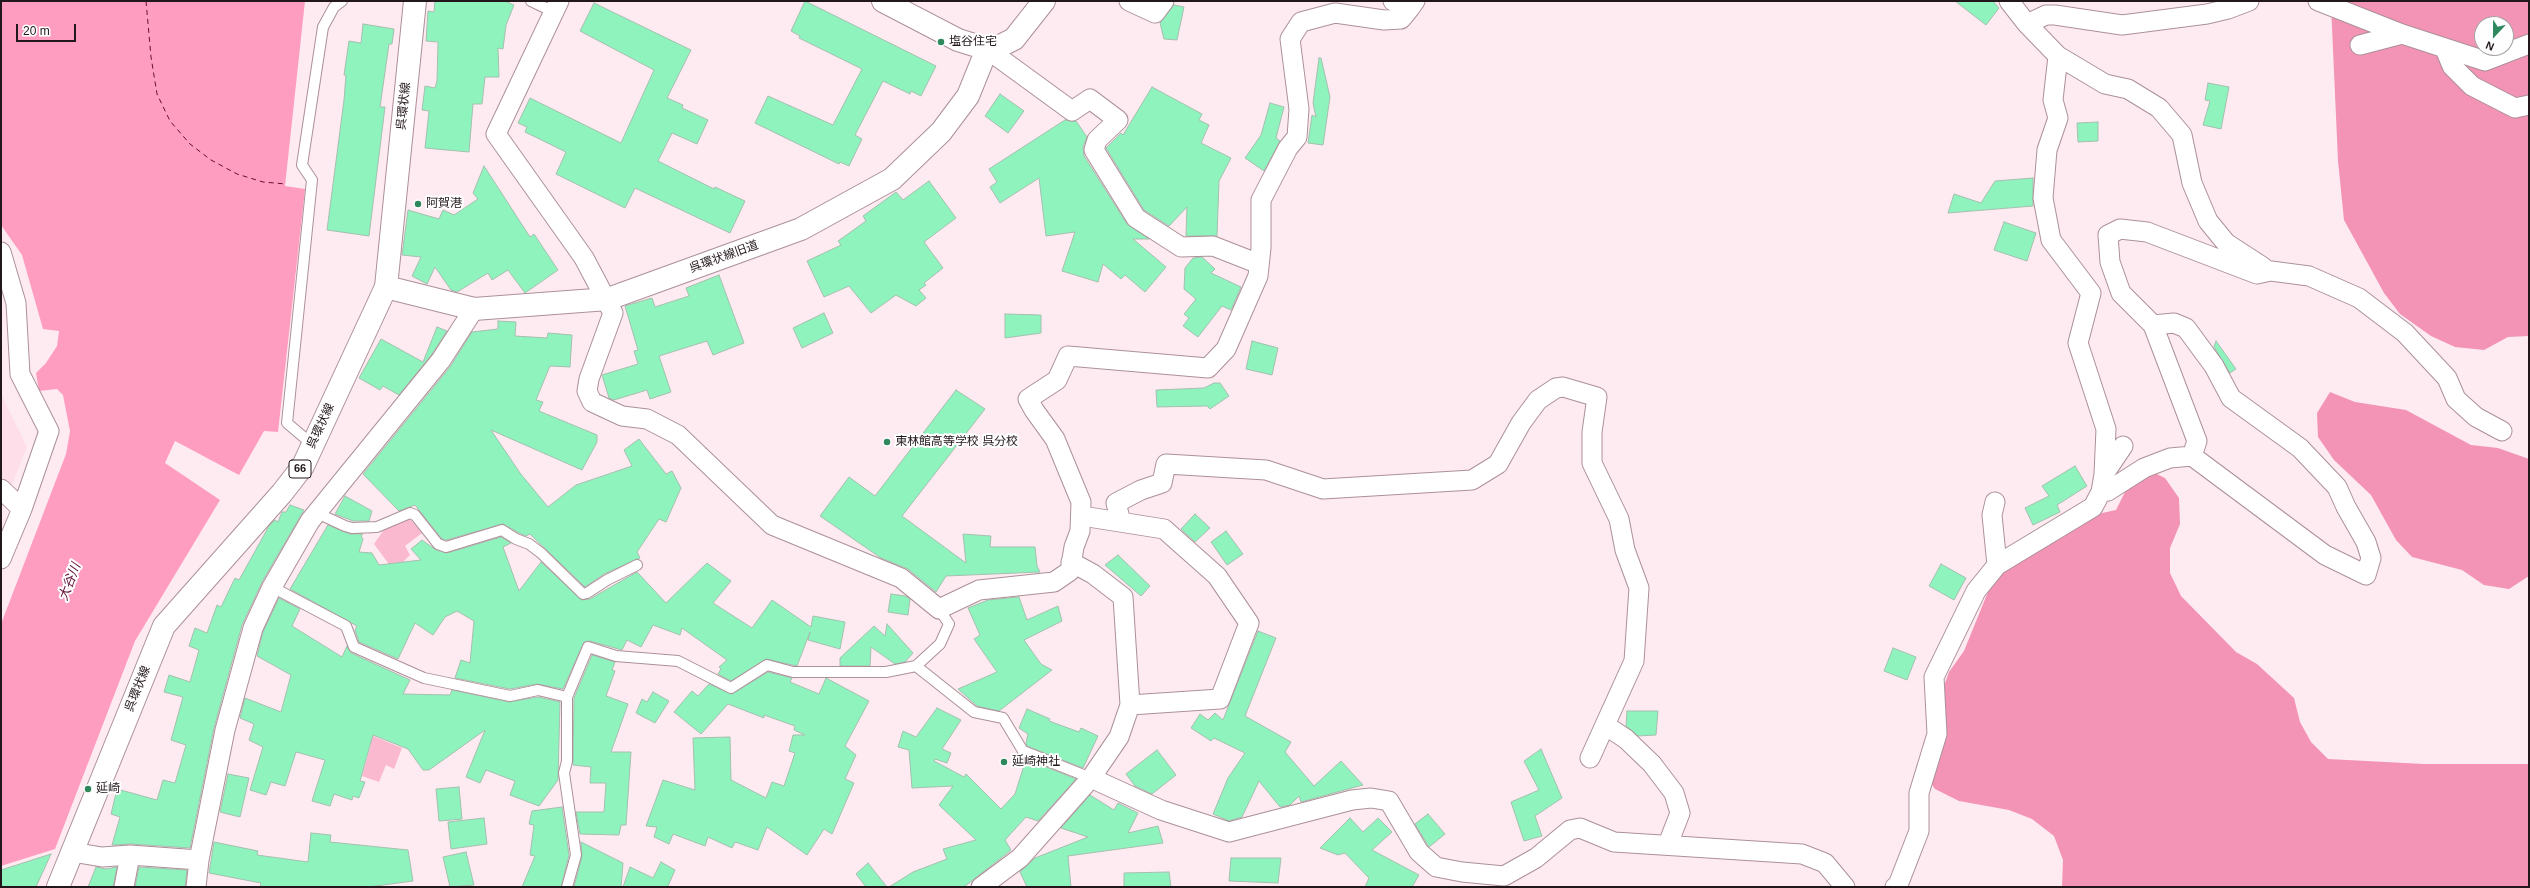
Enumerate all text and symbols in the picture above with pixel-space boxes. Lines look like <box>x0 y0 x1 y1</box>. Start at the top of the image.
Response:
scale bar <box>18 16 78 42</box>
north arrow <box>2474 16 2514 56</box>
text: 20 m <box>23 24 50 38</box>
place label: 塩谷住宅 <box>949 35 997 49</box>
marker: 塩谷住宅 <box>936 37 946 47</box>
text: N <box>2484 39 2496 53</box>
street label: 呉環状線 <box>394 81 414 131</box>
place label: 阿賀港 <box>426 197 462 211</box>
marker: 阿賀港 <box>413 199 423 209</box>
street label: 呉環状線旧道 <box>688 238 760 276</box>
street label: 呉環状線 <box>304 401 338 451</box>
place label: 東林館高等学校 呉分校 <box>895 435 1018 449</box>
marker: 東林館高等学校 呉分校 <box>882 437 892 447</box>
road number: 66 <box>289 460 311 478</box>
water label: 大谷川 <box>56 561 84 603</box>
street label: 呉環状線 <box>122 664 154 714</box>
place label: 延崎神社 <box>1012 755 1060 769</box>
marker: 延崎神社 <box>999 757 1009 767</box>
place label: 延崎 <box>96 782 120 796</box>
marker: 延崎 <box>83 784 93 794</box>

